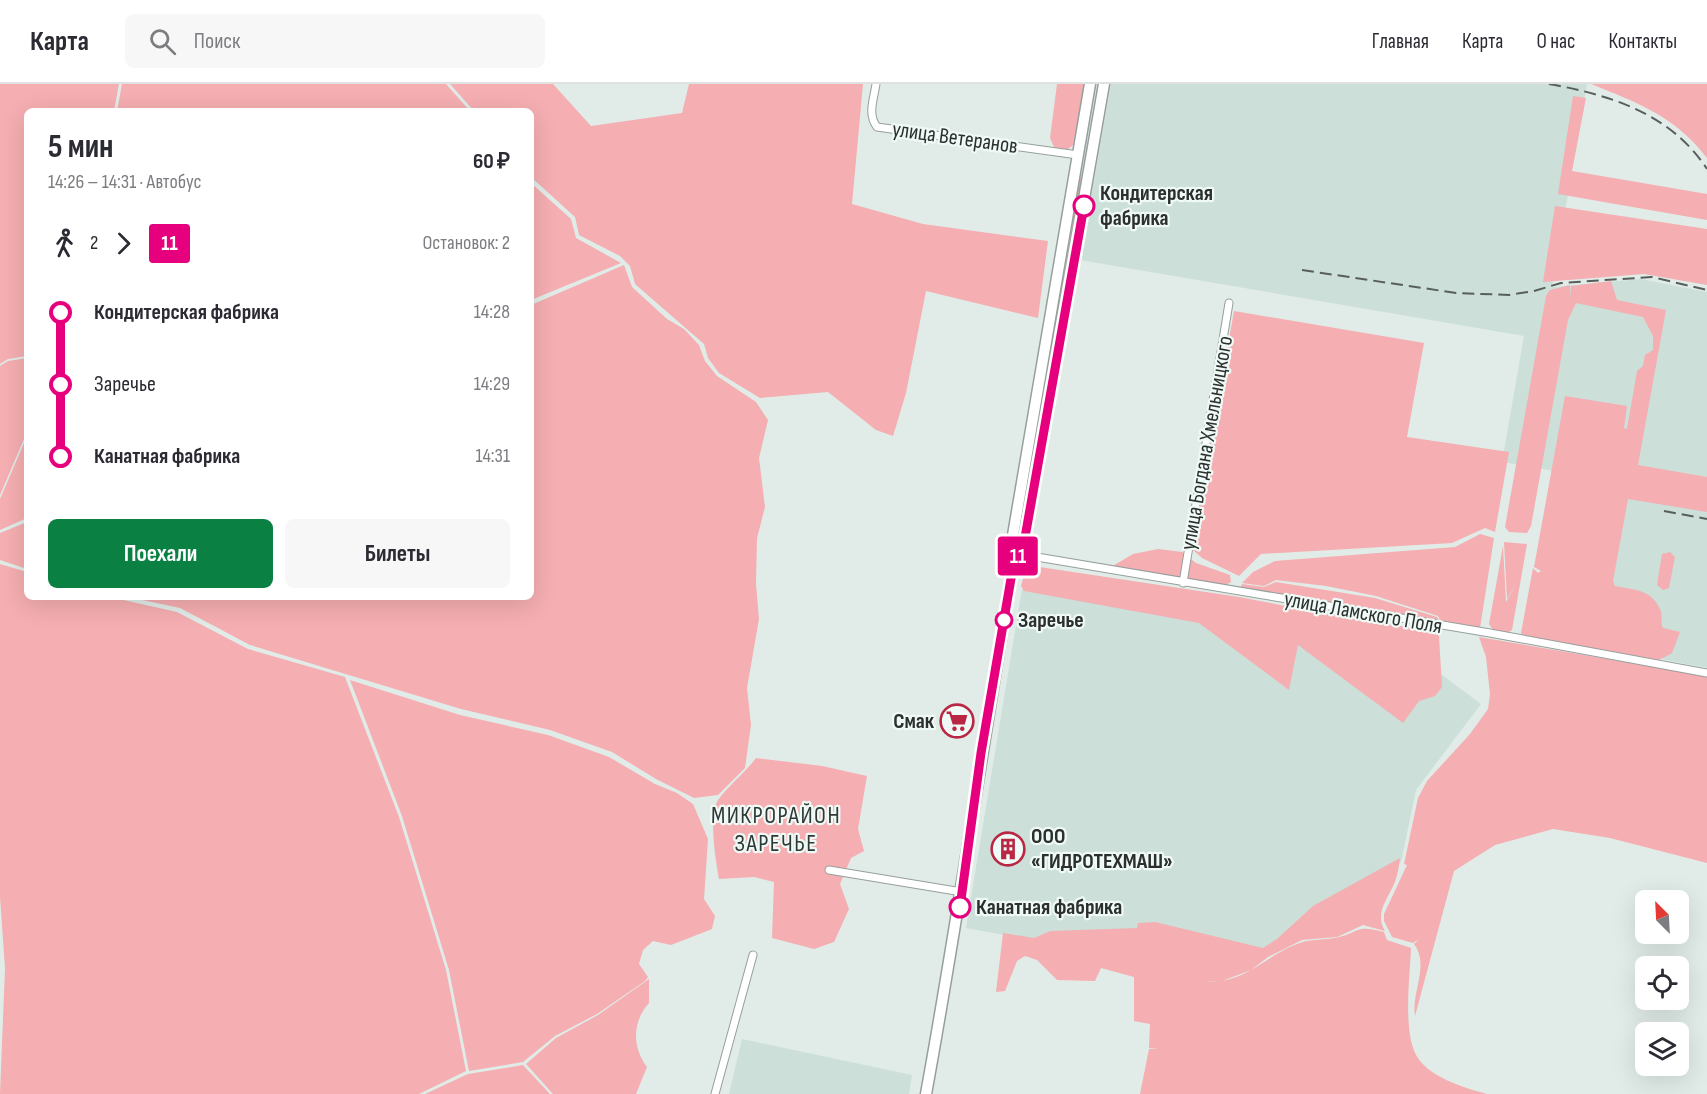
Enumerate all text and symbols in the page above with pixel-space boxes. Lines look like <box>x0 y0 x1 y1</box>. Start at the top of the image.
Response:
search box <box>125 14 545 68</box>
text: Карта <box>30 25 89 58</box>
icon: search <box>146 25 179 58</box>
text: Поиск <box>194 28 240 55</box>
text: Главная <box>1372 29 1429 54</box>
text: Карта <box>1462 29 1503 54</box>
text: О нас <box>1536 29 1575 54</box>
text: Контакты <box>1608 29 1677 54</box>
street label: улица Ветеранов <box>891 116 1019 160</box>
text: 5 мин <box>48 127 114 167</box>
text: 60 ₽ <box>473 148 510 175</box>
text: 14:26 – 14:31 · Автобус <box>48 170 202 194</box>
place label: Кондитерская фабрика <box>1100 180 1213 232</box>
marker: Кондитерская фабрика <box>1073 195 1095 217</box>
icon: walk <box>48 227 81 260</box>
icon: forward <box>107 227 140 260</box>
text: 2 <box>90 231 98 255</box>
text: 11 <box>161 231 178 256</box>
text: Остановок: 2 <box>422 231 510 255</box>
text: Кондитерская фабрика <box>94 299 279 326</box>
text: 14:28 <box>474 300 510 324</box>
street label: улица Богдана Хмельницкого <box>1175 334 1239 552</box>
text: Заречье <box>94 371 156 398</box>
text: 14:29 <box>474 372 510 396</box>
text: Канатная фабрика <box>94 443 240 470</box>
text: 14:31 <box>475 444 510 468</box>
button: Поехали <box>48 519 273 588</box>
button: Билеты <box>285 519 510 588</box>
line badge: 11 <box>991 536 1045 576</box>
text: 11 <box>1010 544 1026 569</box>
street label: улица Ламского Поля <box>1282 586 1444 640</box>
place label: Заречье <box>1018 607 1084 634</box>
marker: Заречье <box>995 611 1013 629</box>
supermarket icon: Смак <box>939 703 975 739</box>
place label: Смак <box>893 708 935 735</box>
district label: МИКРОРАЙОН ЗАРЕЧЬЕ <box>711 801 841 858</box>
place label: ООО «ГИДРОТЕХМАШ» <box>1031 823 1173 875</box>
building icon: ООО «ГИДРОТЕХМАШ» <box>990 831 1026 867</box>
north arrow <box>1635 890 1689 944</box>
map controls <box>1635 890 1689 1076</box>
place label: Канатная фабрика <box>976 894 1122 921</box>
marker: Канатная фабрика <box>949 896 971 918</box>
button: locate <box>1635 956 1689 1010</box>
button: layers <box>1635 1022 1689 1076</box>

